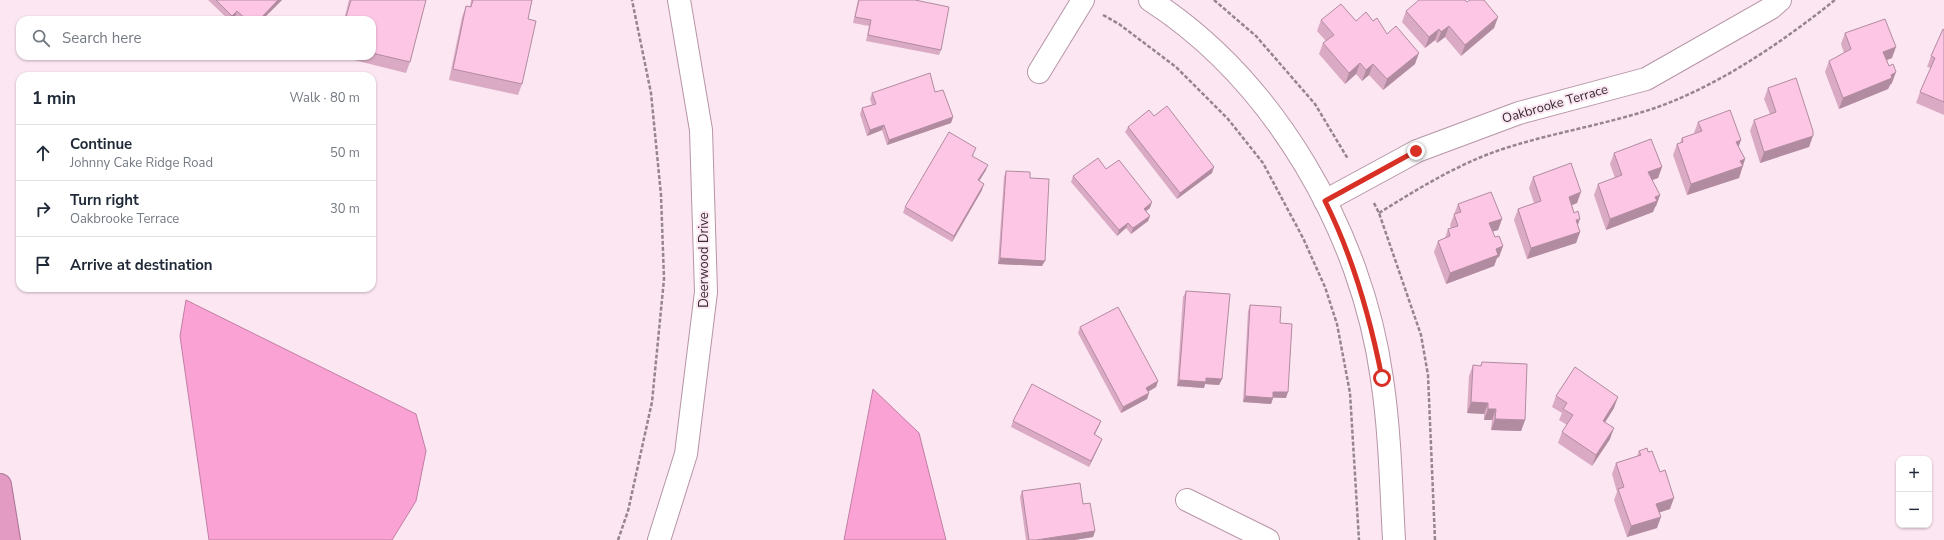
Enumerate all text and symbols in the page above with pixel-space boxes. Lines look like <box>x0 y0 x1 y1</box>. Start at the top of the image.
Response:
search box <box>16 16 376 60</box>
icon: search <box>30 27 52 49</box>
text: Search here <box>62 28 142 48</box>
street label: Oakbrooke Terrace <box>1500 80 1610 128</box>
text: 1 min <box>32 87 76 110</box>
text: Walk · 80 m <box>289 89 360 107</box>
text: Continue <box>70 134 132 154</box>
icon: ahead <box>32 142 54 164</box>
route end <box>1407 142 1425 160</box>
text: 50 m <box>330 144 360 162</box>
text: Johnny Cake Ridge Road <box>70 154 213 172</box>
text: Turn right <box>70 190 139 210</box>
icon: right <box>32 198 54 220</box>
text: 30 m <box>330 200 360 218</box>
text: Oakbrooke Terrace <box>70 210 179 228</box>
street label: Deerwood Drive <box>695 212 713 308</box>
icon: arrive <box>32 254 54 276</box>
text: Arrive at destination <box>70 255 213 275</box>
route start <box>1373 369 1391 387</box>
map controls <box>1896 456 1932 528</box>
button: + <box>1896 456 1932 492</box>
button: − <box>1896 492 1932 528</box>

